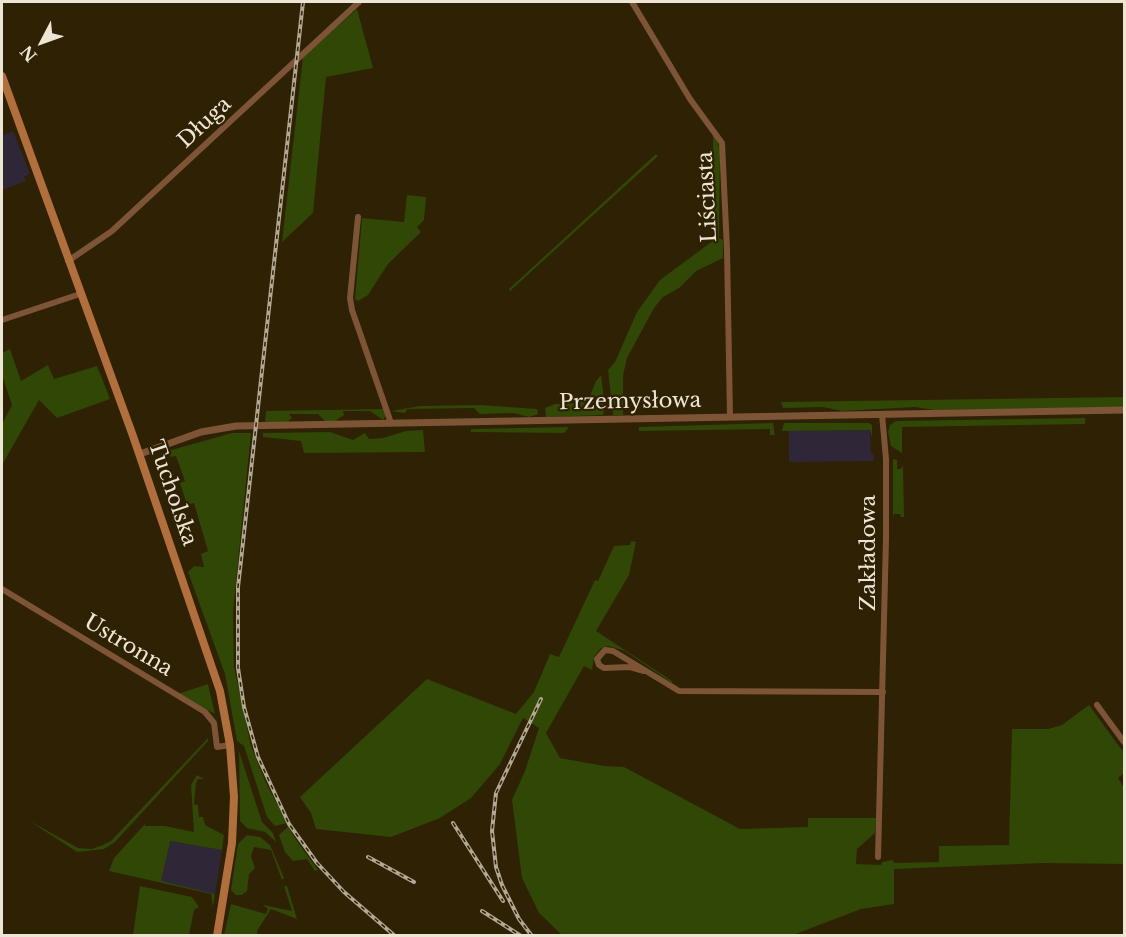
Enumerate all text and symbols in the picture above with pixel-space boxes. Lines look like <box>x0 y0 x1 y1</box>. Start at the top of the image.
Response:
north arrow <box>12 12 72 72</box>
text: N <box>16 42 41 66</box>
street label: Długa <box>173 92 237 154</box>
street label: Liściasta <box>693 151 723 243</box>
street label: Przemysłowa <box>559 388 701 416</box>
street label: Tucholska <box>142 437 202 549</box>
street label: Zakładowa <box>856 495 882 611</box>
street label: Ustronna <box>79 610 177 682</box>

